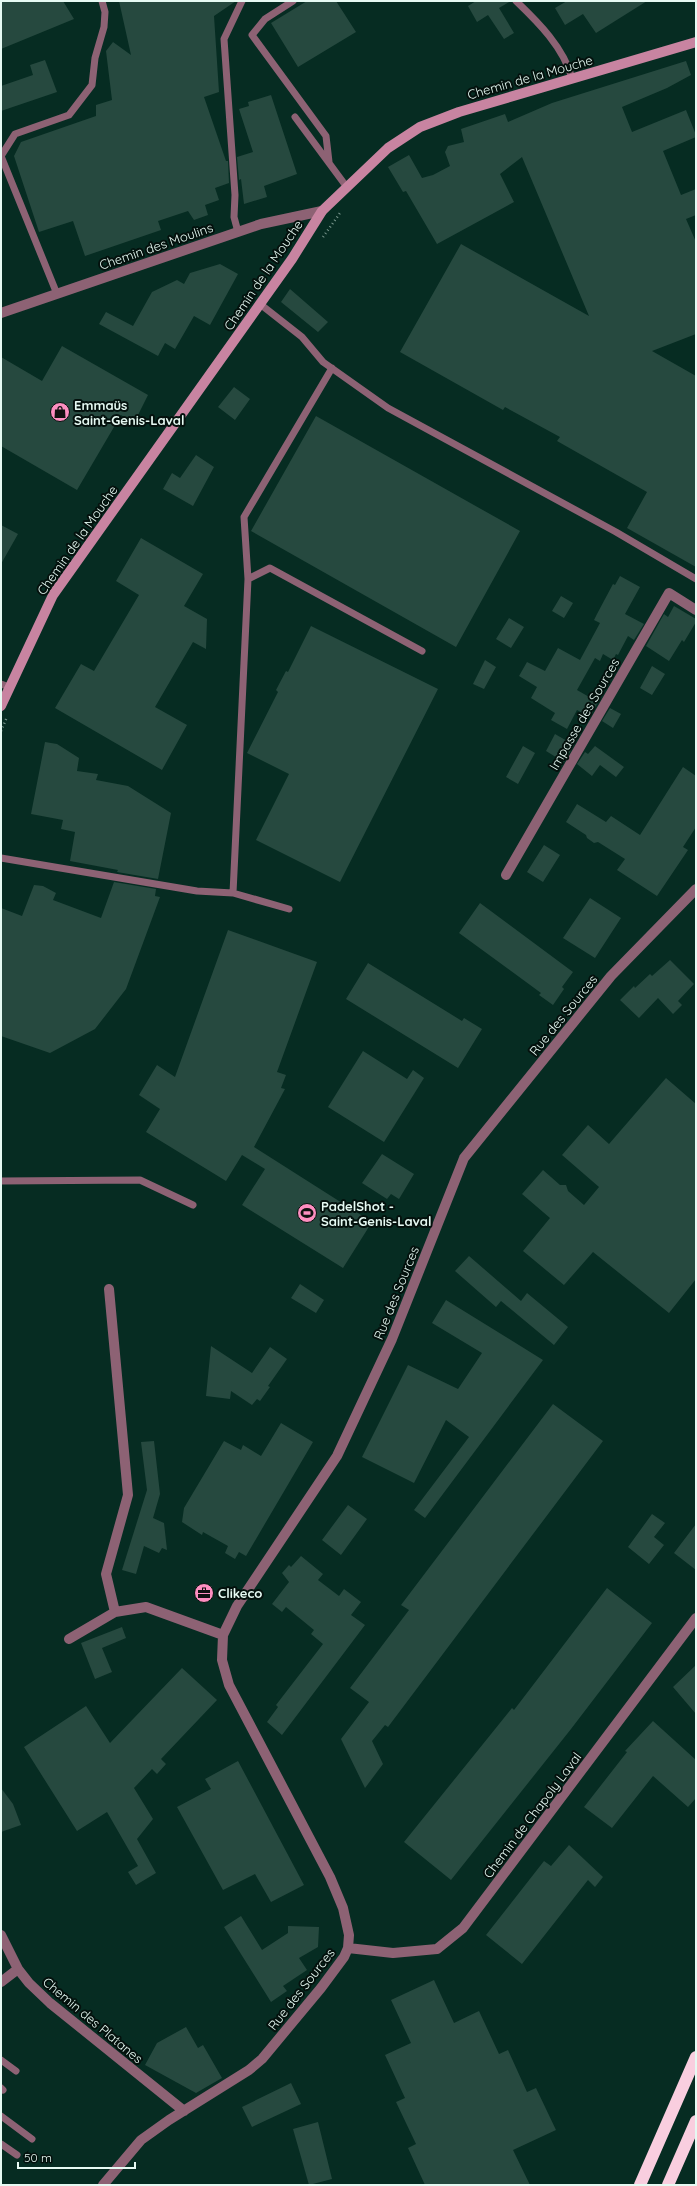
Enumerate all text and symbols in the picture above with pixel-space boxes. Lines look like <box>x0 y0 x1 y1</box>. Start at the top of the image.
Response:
street label: Chemin de la Mouche <box>466 51 594 103</box>
street label: Chemin de la Mouche <box>220 217 306 333</box>
street label: Chemin des Moulins <box>97 219 215 273</box>
place label: Emmaüs Saint-Genis-Laval <box>74 397 184 428</box>
shop icon: Emmaüs Saint-Genis-Laval <box>49 401 71 423</box>
street label: Chemin de la Mouche <box>33 482 121 598</box>
street label: Impasse des Sources <box>546 655 622 773</box>
street label: Rue des Sources <box>526 971 600 1059</box>
place label: PadelShot - Saint-Genis-Laval <box>321 1198 431 1229</box>
sports icon: PadelShot - Saint-Genis-Laval <box>296 1202 318 1224</box>
street label: Rue des Sources <box>370 1244 422 1342</box>
office icon: Clikeco <box>193 1582 215 1604</box>
place label: Clikeco <box>218 1585 262 1601</box>
street label: Chemin de Chapoly Laval <box>479 1749 585 1881</box>
street label: Rue des Sources <box>264 1945 338 2033</box>
street label: Chemin des Platanes <box>40 1973 146 2067</box>
scale bar <box>18 2144 135 2170</box>
text: 50 m <box>24 2150 52 2165</box>

